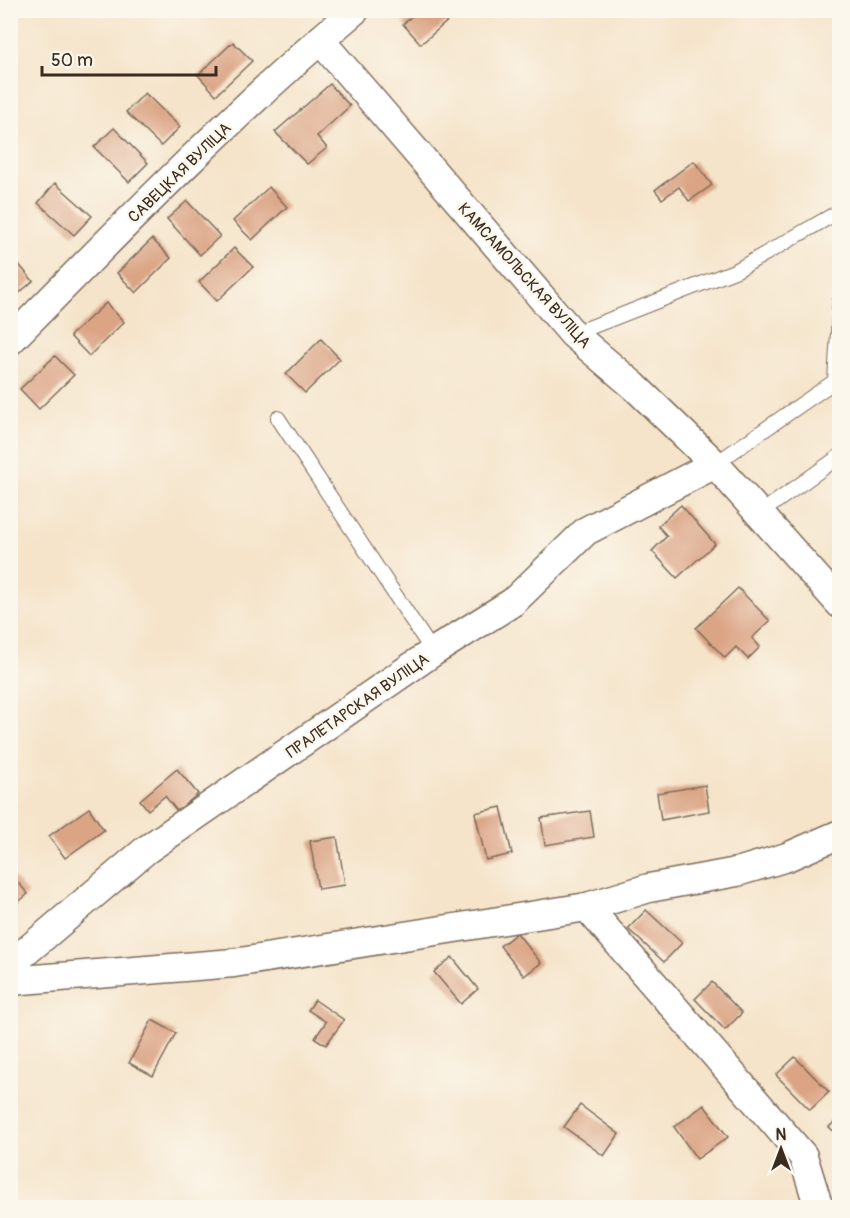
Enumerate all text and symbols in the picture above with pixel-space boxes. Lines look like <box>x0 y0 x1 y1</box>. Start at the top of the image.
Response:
scale bar <box>42 39 216 77</box>
text: 50 m <box>51 49 93 72</box>
street label: САВЕЦКАЯ ВУЛІЦА <box>124 118 235 227</box>
street label: КАМСАМОЛЬСКАЯ ВУЛІЦА <box>454 199 595 353</box>
street label: ПРАЛЕТАРСКАЯ ВУЛІЦА <box>282 649 433 763</box>
north arrow <box>751 1119 811 1179</box>
text: N <box>776 1125 787 1145</box>

